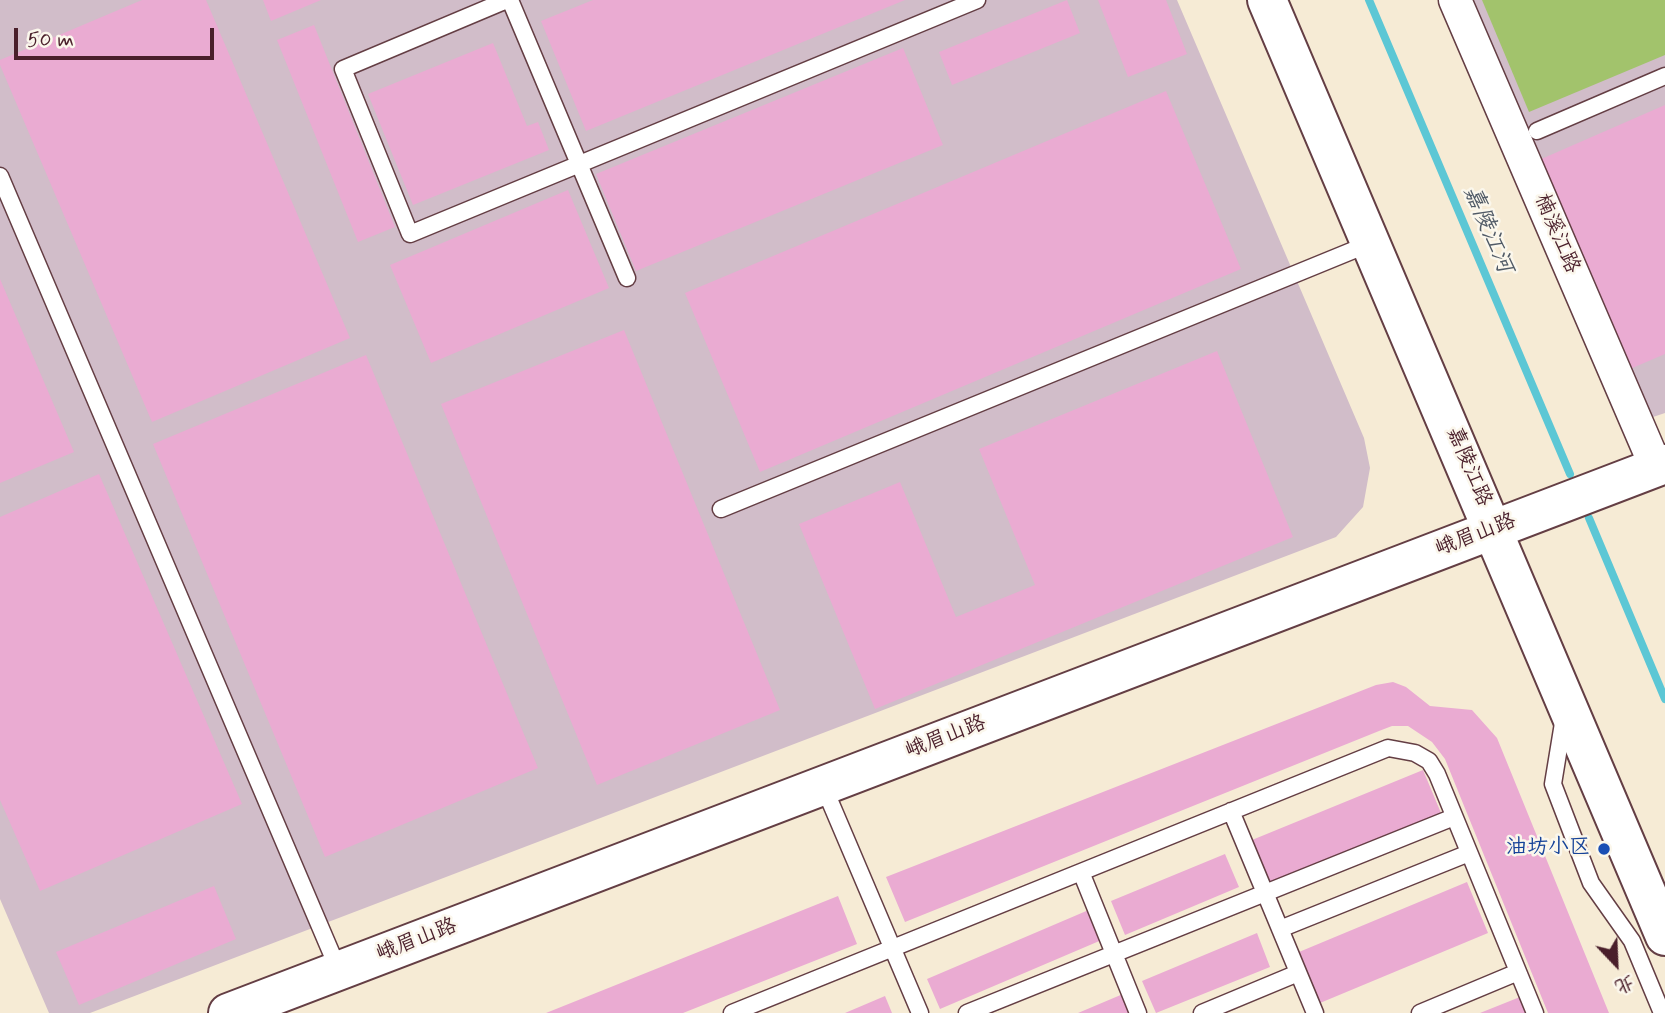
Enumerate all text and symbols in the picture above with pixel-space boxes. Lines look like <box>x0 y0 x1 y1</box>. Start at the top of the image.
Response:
scale bar <box>18 14 217 58</box>
text: 50 m <box>27 26 74 54</box>
water label: 嘉陵江河 <box>1456 182 1518 278</box>
street label: 楠溪江路 <box>1528 190 1584 278</box>
street label: 嘉陵江路 <box>1440 423 1496 511</box>
street label: 峨眉山路 <box>1432 509 1520 563</box>
street label: 峨眉山路 <box>902 711 990 765</box>
place label: 油坊小区 <box>1506 836 1590 862</box>
marker: 油坊小区 <box>1596 841 1612 857</box>
street label: 峨眉山路 <box>373 914 461 968</box>
north arrow <box>1581 929 1651 999</box>
text: 北 <box>1611 969 1638 999</box>

